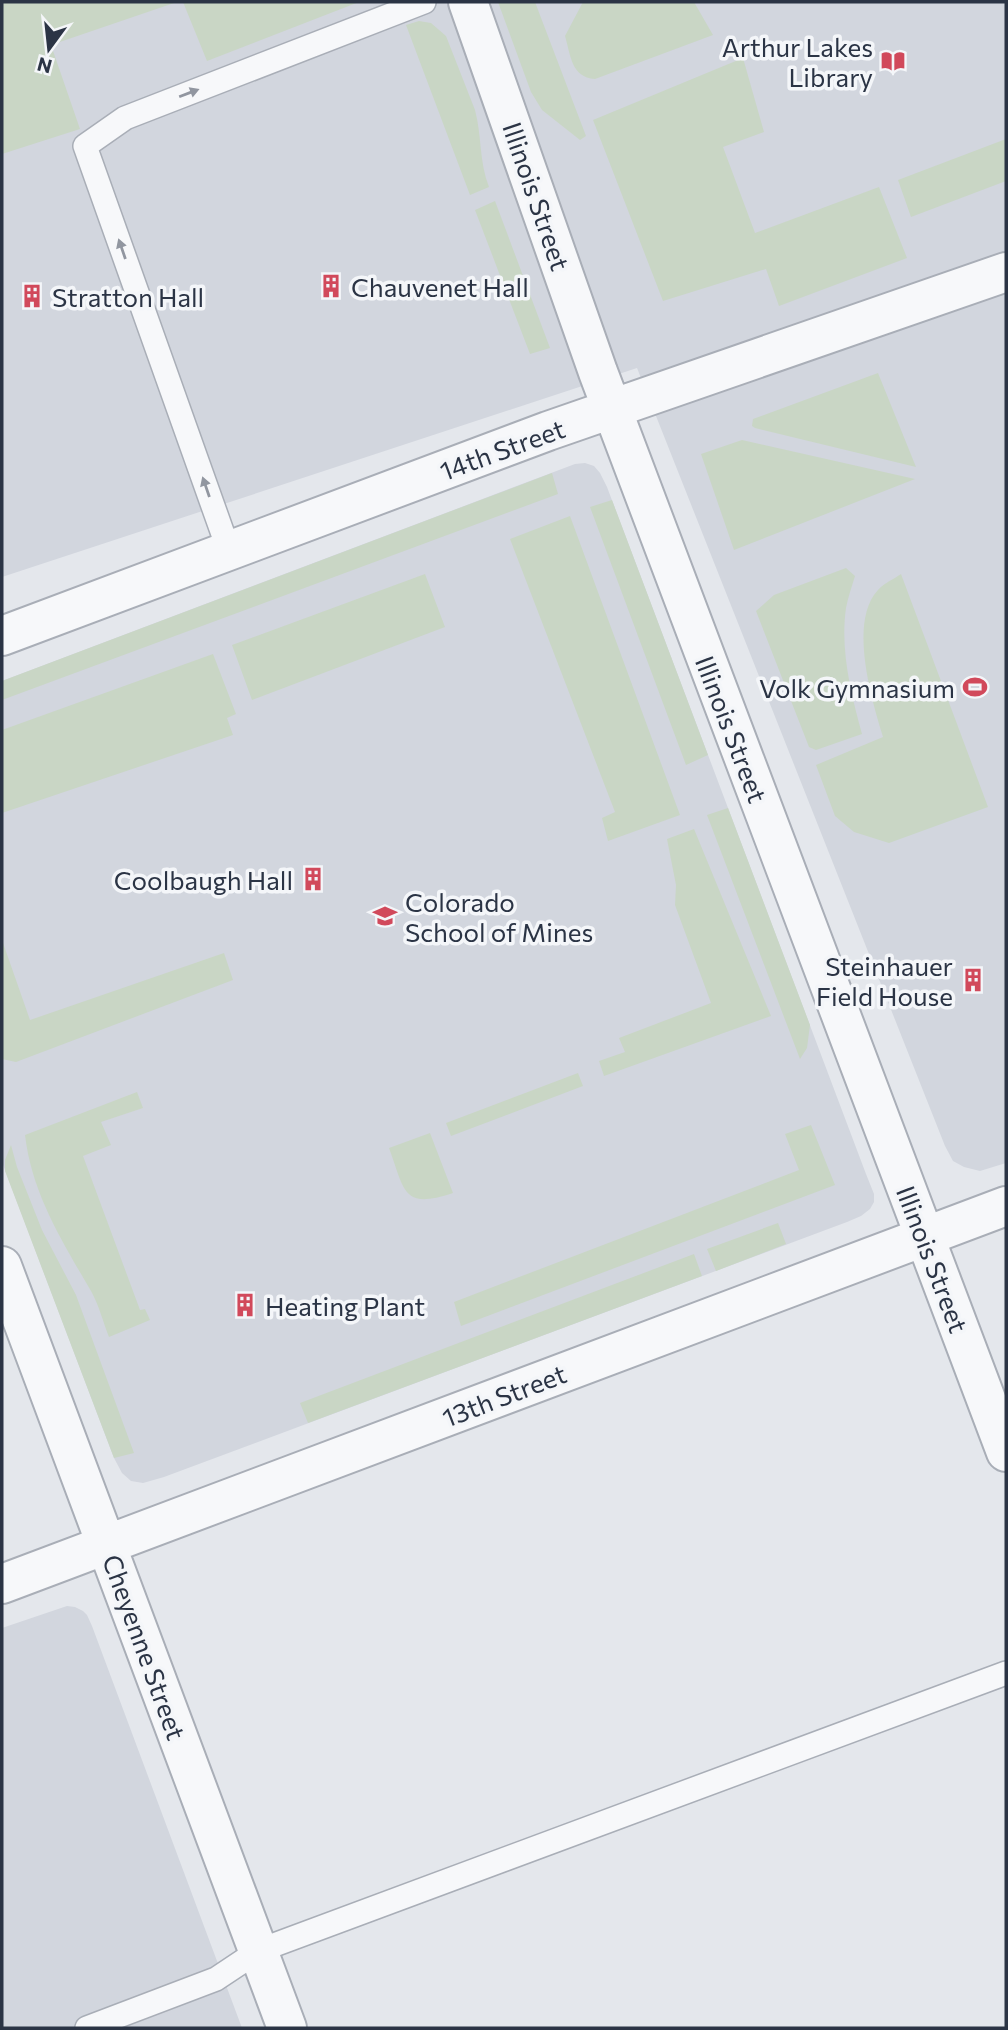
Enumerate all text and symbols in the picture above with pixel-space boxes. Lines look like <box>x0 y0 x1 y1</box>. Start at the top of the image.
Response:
north arrow <box>14 14 84 84</box>
place label: Arthur Lakes Library <box>722 31 873 92</box>
library icon: Arthur Lakes Library <box>879 47 907 75</box>
text: N <box>35 53 54 79</box>
one-way arrow <box>179 87 200 98</box>
street label: Illinois Street <box>497 118 577 274</box>
one-way arrow <box>116 239 127 260</box>
place label: Chauvenet Hall <box>351 271 529 302</box>
building icon: Chauvenet Hall <box>317 272 345 300</box>
place label: Stratton Hall <box>52 281 204 312</box>
building icon: Stratton Hall <box>18 282 46 310</box>
street label: 14th Street <box>435 412 569 486</box>
one-way arrow <box>200 476 211 497</box>
street label: Illinois Street <box>690 651 774 807</box>
place label: Volk Gymnasium <box>759 672 955 703</box>
sports icon: Volk Gymnasium <box>961 673 989 701</box>
place label: Coolbaugh Hall <box>114 864 293 895</box>
building icon: Coolbaugh Hall <box>299 865 327 893</box>
place label: Colorado School of Mines <box>405 886 593 947</box>
school or university icon: Colorado School of Mines <box>371 902 399 930</box>
place label: Steinhauer Field House <box>816 950 953 1011</box>
building icon: Steinhauer Field House <box>959 966 987 994</box>
street label: Illinois Street <box>891 1181 975 1337</box>
place label: Heating Plant <box>265 1290 425 1321</box>
building icon: Heating Plant <box>231 1291 259 1319</box>
street label: 13th Street <box>438 1357 570 1433</box>
street label: Cheyenne Street <box>97 1550 193 1744</box>

